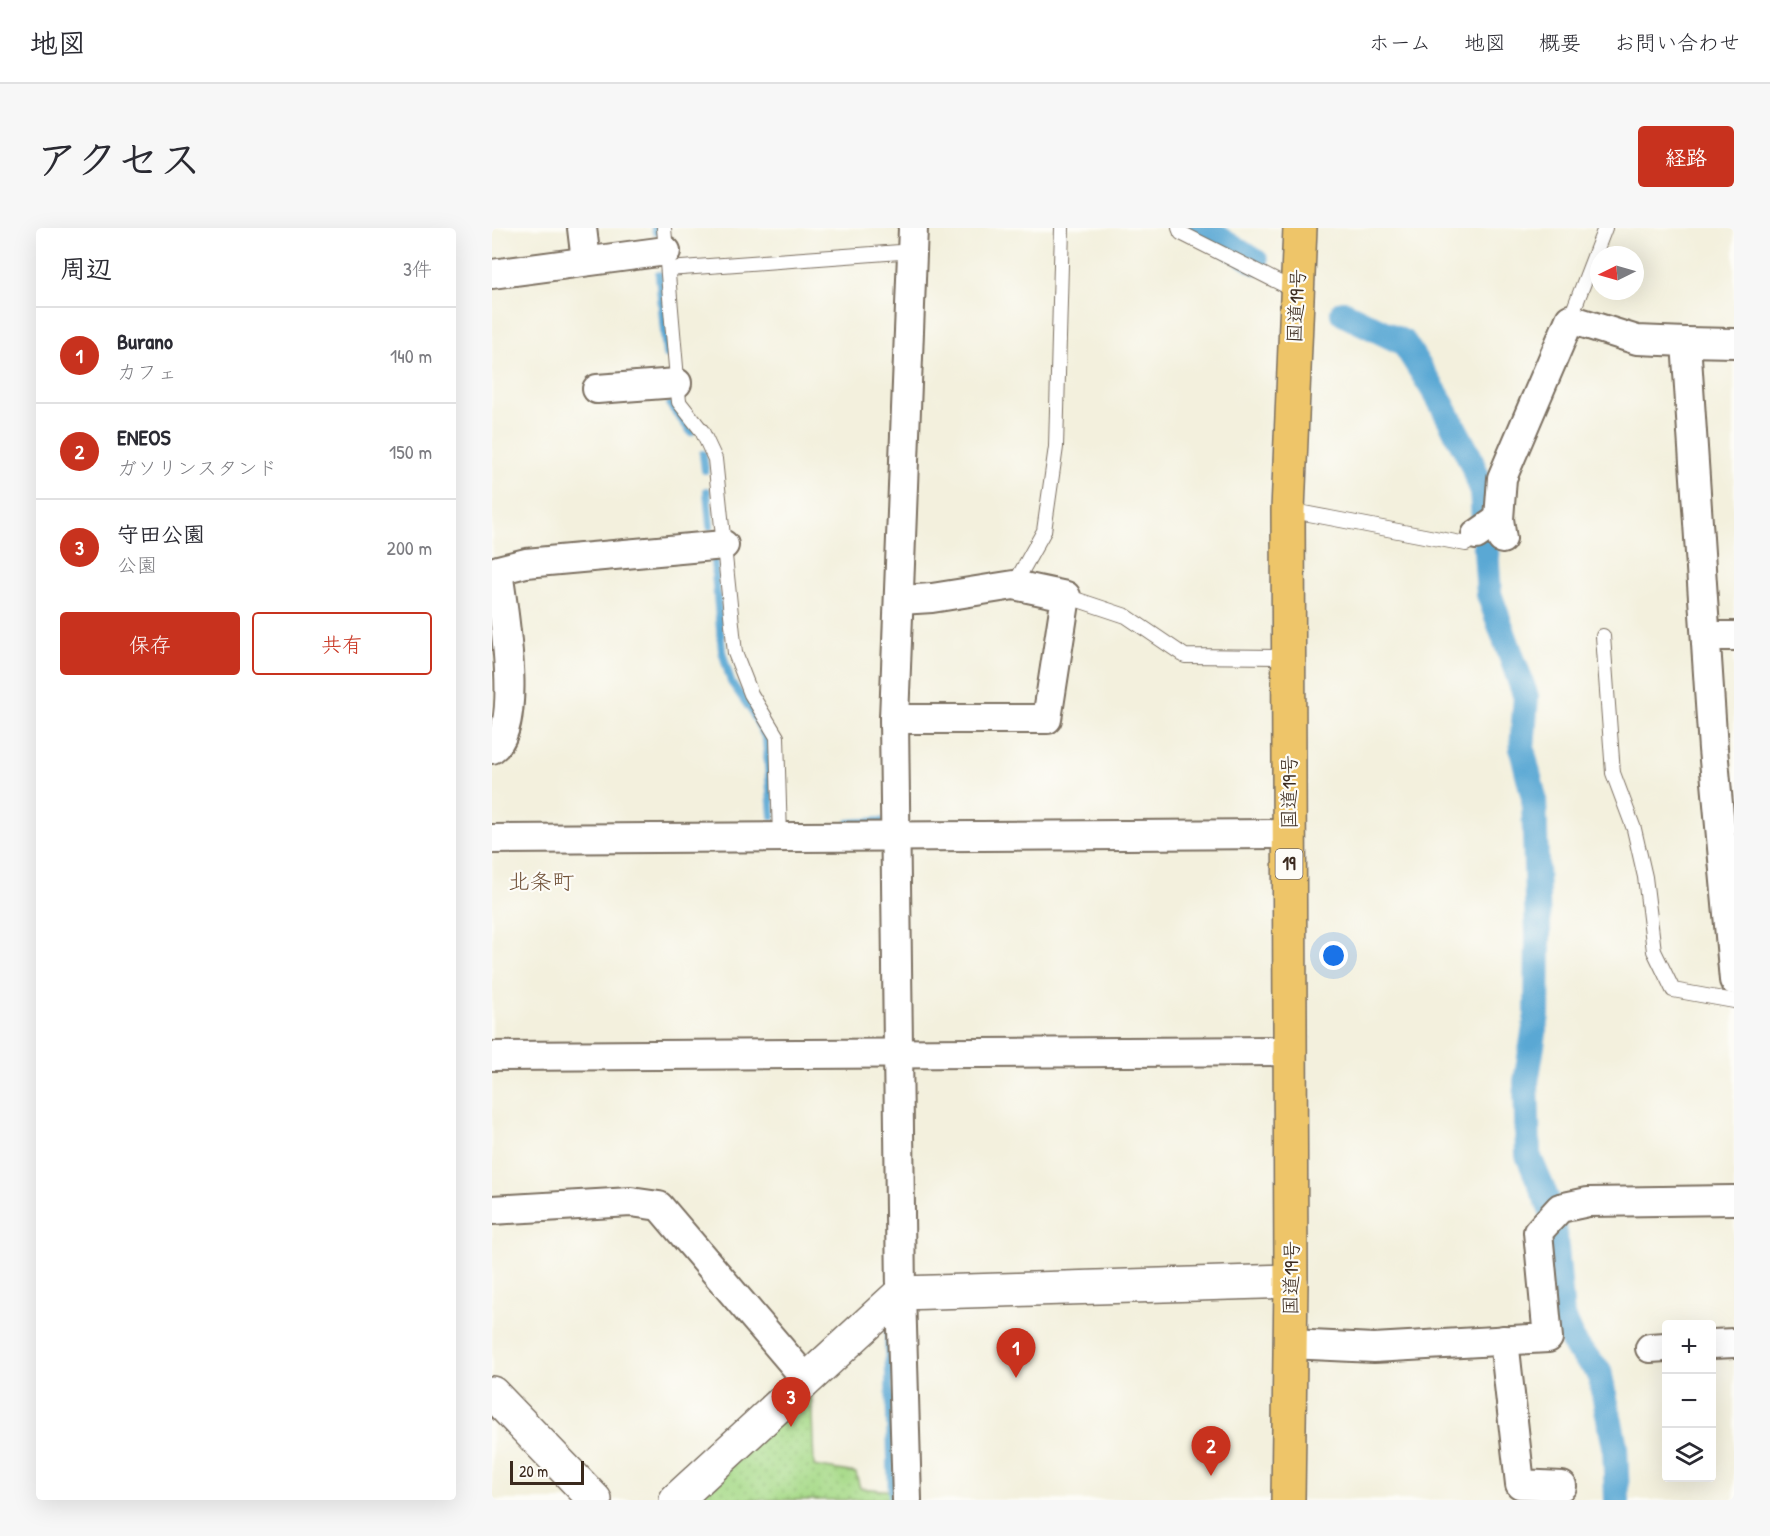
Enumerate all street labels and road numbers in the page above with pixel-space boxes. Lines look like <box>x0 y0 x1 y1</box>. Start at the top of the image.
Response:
street label: 国道19号 <box>1280 268 1311 344</box>
street label: 国道19号 <box>1275 755 1302 829</box>
road number: 19 <box>1276 849 1302 879</box>
street label: 国道19号 <box>1276 1240 1305 1316</box>

